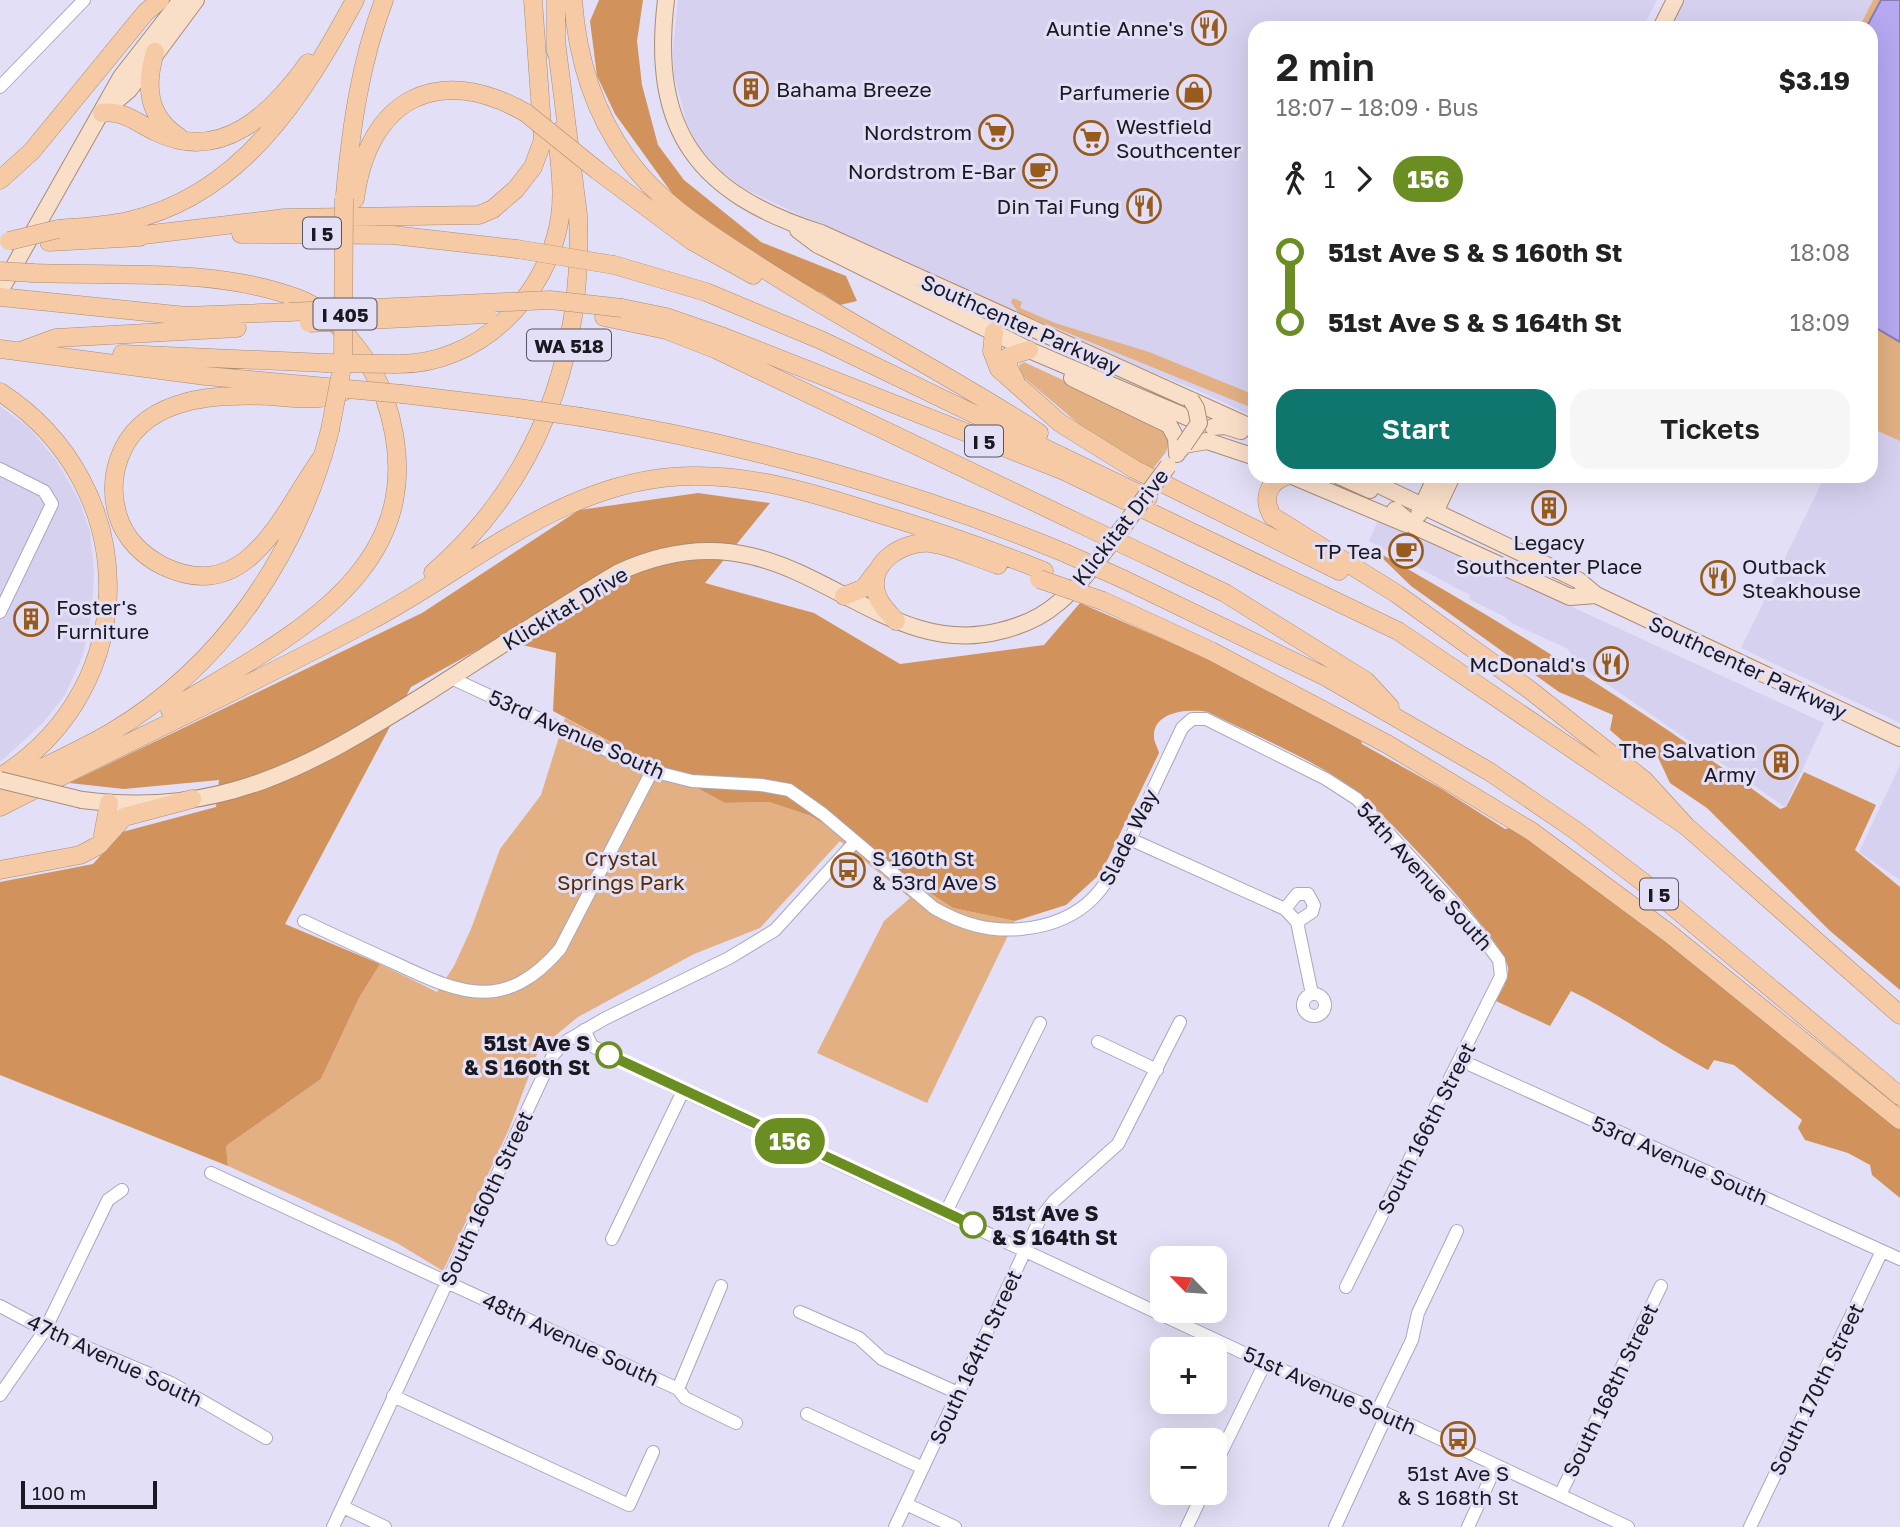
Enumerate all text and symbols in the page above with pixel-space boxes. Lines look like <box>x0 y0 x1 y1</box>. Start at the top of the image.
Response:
restaurant icon: Auntie Anne's <box>1190 9 1228 47</box>
place label: Auntie Anne's <box>1046 15 1184 41</box>
text: 2 min <box>1276 44 1375 89</box>
text: $3.19 <box>1778 65 1850 96</box>
building icon: Bahama Breeze <box>732 70 770 108</box>
shop icon: Parfumerie <box>1175 73 1213 111</box>
place label: Bahama Breeze <box>776 76 932 102</box>
place label: Parfumerie <box>1059 79 1170 105</box>
text: 18:07 – 18:09 · Bus <box>1276 93 1478 121</box>
supermarket icon: Nordstrom <box>977 113 1015 151</box>
place label: Westfield Southcenter <box>1116 113 1241 163</box>
place label: Nordstrom <box>864 119 972 145</box>
supermarket icon: Westfield Southcenter <box>1072 119 1110 157</box>
cafe icon: Nordstrom E-Bar <box>1021 152 1059 190</box>
place label: Nordstrom E-Bar <box>848 158 1016 184</box>
icon: walk <box>1276 160 1314 198</box>
icon: forward <box>1345 160 1383 198</box>
text: 156 <box>1407 164 1449 193</box>
text: 1 <box>1324 165 1335 193</box>
restaurant icon: Din Tai Fung <box>1125 187 1163 225</box>
place label: Din Tai Fung <box>997 193 1120 219</box>
road number: I 5 <box>303 218 341 248</box>
text: 51st Ave S & S 160th St <box>1328 237 1622 268</box>
text: 18:08 <box>1790 238 1850 266</box>
street label: Southcenter Parkway <box>917 268 1125 380</box>
road number: I 405 <box>314 298 376 330</box>
text: 51st Ave S & S 164th St <box>1328 307 1622 338</box>
text: 18:09 <box>1790 308 1850 336</box>
road number: WA 518 <box>527 330 611 360</box>
button: Start <box>1276 389 1556 469</box>
button: Tickets <box>1570 389 1850 469</box>
road number: I 5 <box>965 426 1003 456</box>
street label: Klickitat Drive <box>1066 463 1174 591</box>
building icon: Legacy Southcenter Place <box>1530 489 1568 527</box>
place label: Legacy Southcenter Place <box>1456 529 1642 579</box>
cafe icon: TP Tea <box>1387 532 1425 570</box>
place label: TP Tea <box>1315 538 1382 564</box>
place label: Outback Steakhouse <box>1742 553 1861 603</box>
restaurant icon: Outback Steakhouse <box>1699 559 1737 597</box>
street label: Klickitat Drive <box>498 560 632 656</box>
place label: Foster's Furniture <box>56 594 149 644</box>
building icon: Foster's Furniture <box>12 600 50 638</box>
street label: Southcenter Parkway <box>1645 610 1852 724</box>
restaurant icon: McDonald's <box>1592 645 1630 683</box>
place label: McDonald's <box>1469 651 1586 677</box>
street label: 53rd Avenue South <box>485 683 669 785</box>
place label: The Salvation Army <box>1619 737 1756 787</box>
building icon: The Salvation Army <box>1762 743 1800 781</box>
street label: Slade Way <box>1093 784 1163 890</box>
street label: 54th Avenue South <box>1351 796 1499 956</box>
park label: Crystal Springs Park <box>557 845 685 895</box>
place label: S 160th St & 53rd Ave S <box>872 845 997 895</box>
bus stop icon: S 160th St & 53rd Ave S <box>829 851 867 889</box>
road number: I 5 <box>1640 878 1678 909</box>
place label: 51st Ave S & S 160th St <box>464 1030 590 1080</box>
street label: South 166th Street <box>1371 1038 1481 1218</box>
marker: 51st Ave S & S 160th St <box>596 1042 622 1068</box>
street label: South 160th Street <box>434 1106 538 1290</box>
street label: 53rd Avenue South <box>1588 1109 1772 1211</box>
line badge: 156 <box>750 1118 830 1164</box>
text: 156 <box>769 1126 811 1155</box>
place label: 51st Ave S & S 164th St <box>992 1200 1117 1250</box>
marker: 51st Ave S & S 164th St <box>960 1212 986 1238</box>
north arrow <box>1150 1246 1227 1323</box>
map controls <box>1150 1246 1227 1505</box>
street label: South 164th Street <box>923 1266 1027 1448</box>
street label: 48th Avenue South <box>479 1287 663 1391</box>
street label: South 168th Street <box>1557 1299 1663 1481</box>
street label: South 170th Street <box>1763 1299 1869 1479</box>
street label: 47th Avenue South <box>23 1308 207 1412</box>
button: + <box>1150 1337 1227 1414</box>
street label: 51st Avenue South <box>1239 1340 1421 1440</box>
bus stop icon: 51st Ave S & S 168th St <box>1439 1420 1477 1458</box>
button: − <box>1150 1428 1227 1505</box>
place label: 51st Ave S & S 168th St <box>1397 1460 1519 1510</box>
scale bar <box>21 1478 158 1510</box>
text: 100 m <box>32 1481 86 1504</box>

